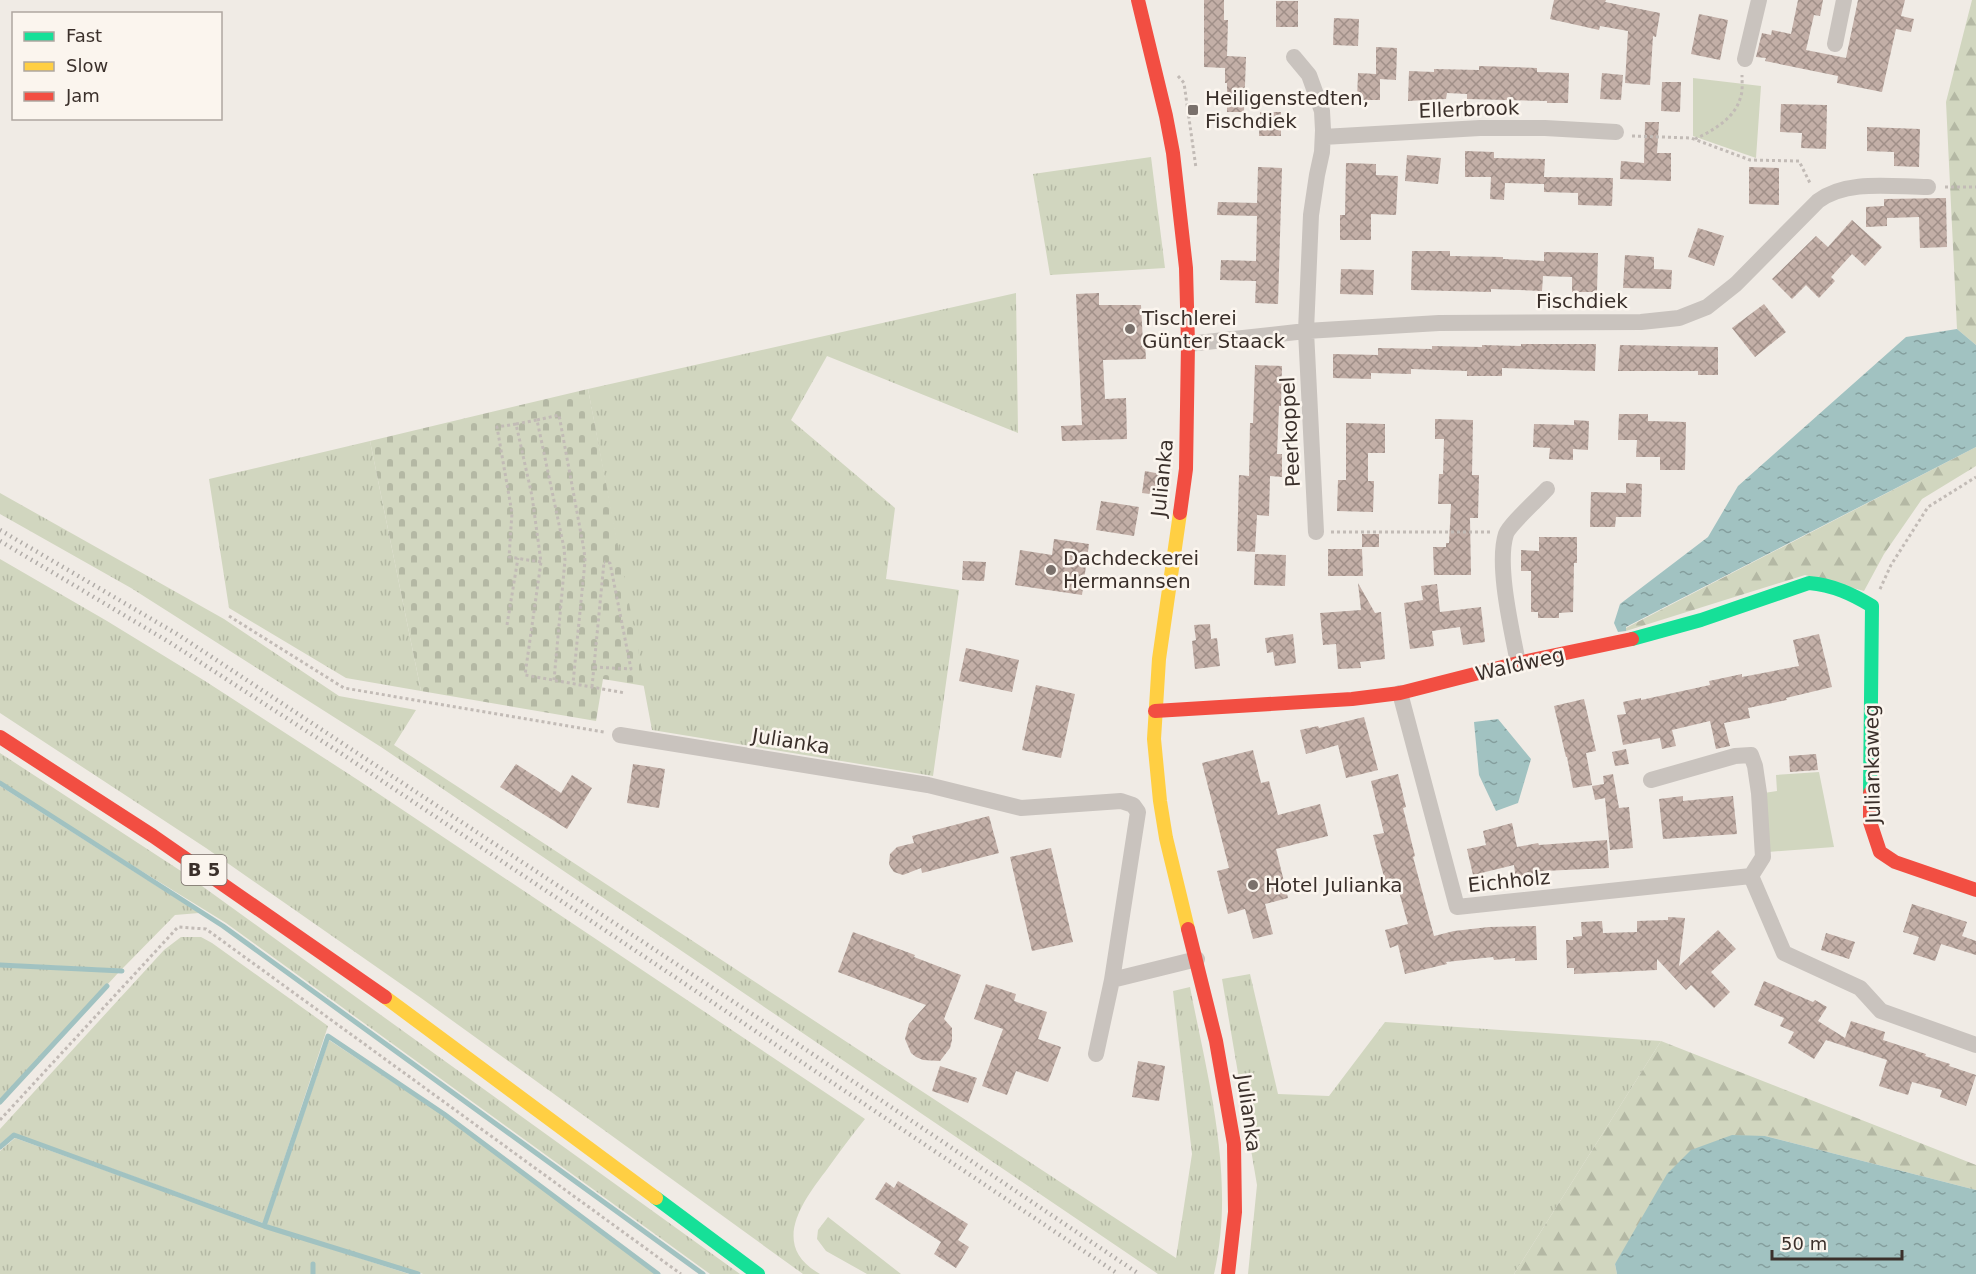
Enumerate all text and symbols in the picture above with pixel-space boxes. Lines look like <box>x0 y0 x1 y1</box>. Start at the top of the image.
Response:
legend <box>12 12 222 120</box>
text: Fast <box>66 25 102 46</box>
text: Slow <box>66 55 108 76</box>
text: Jam <box>65 85 100 106</box>
place label: Heiligenstedten, Fischdiek <box>1205 86 1369 133</box>
street label: Ellerbrook <box>1418 95 1520 123</box>
marker: Heiligenstedten, Fischdiek <box>1186 103 1200 117</box>
street label: Fischdiek <box>1536 289 1628 313</box>
place label: Tischlerei Günter Staack <box>1141 306 1286 353</box>
marker: Tischlerei Günter Staack <box>1123 322 1137 336</box>
street label: Peerkoppel <box>1275 376 1305 488</box>
street label: Julianka <box>1146 438 1178 520</box>
place label: Dachdeckerei Hermannsen <box>1063 546 1199 593</box>
marker: Dachdeckerei Hermannsen <box>1044 563 1058 577</box>
street label: Waldweg <box>1473 642 1567 686</box>
street label: Juliankaweg <box>1859 704 1885 826</box>
street label: Julianka <box>749 723 831 759</box>
road number: B 5 <box>182 855 226 885</box>
street label: Eichholz <box>1467 865 1551 897</box>
place label: Hotel Julianka <box>1265 873 1402 897</box>
marker: Hotel Julianka <box>1246 878 1260 892</box>
street label: Julianka <box>1231 1071 1266 1153</box>
scale bar <box>1772 1223 1902 1261</box>
text: 50 m <box>1781 1233 1827 1254</box>

